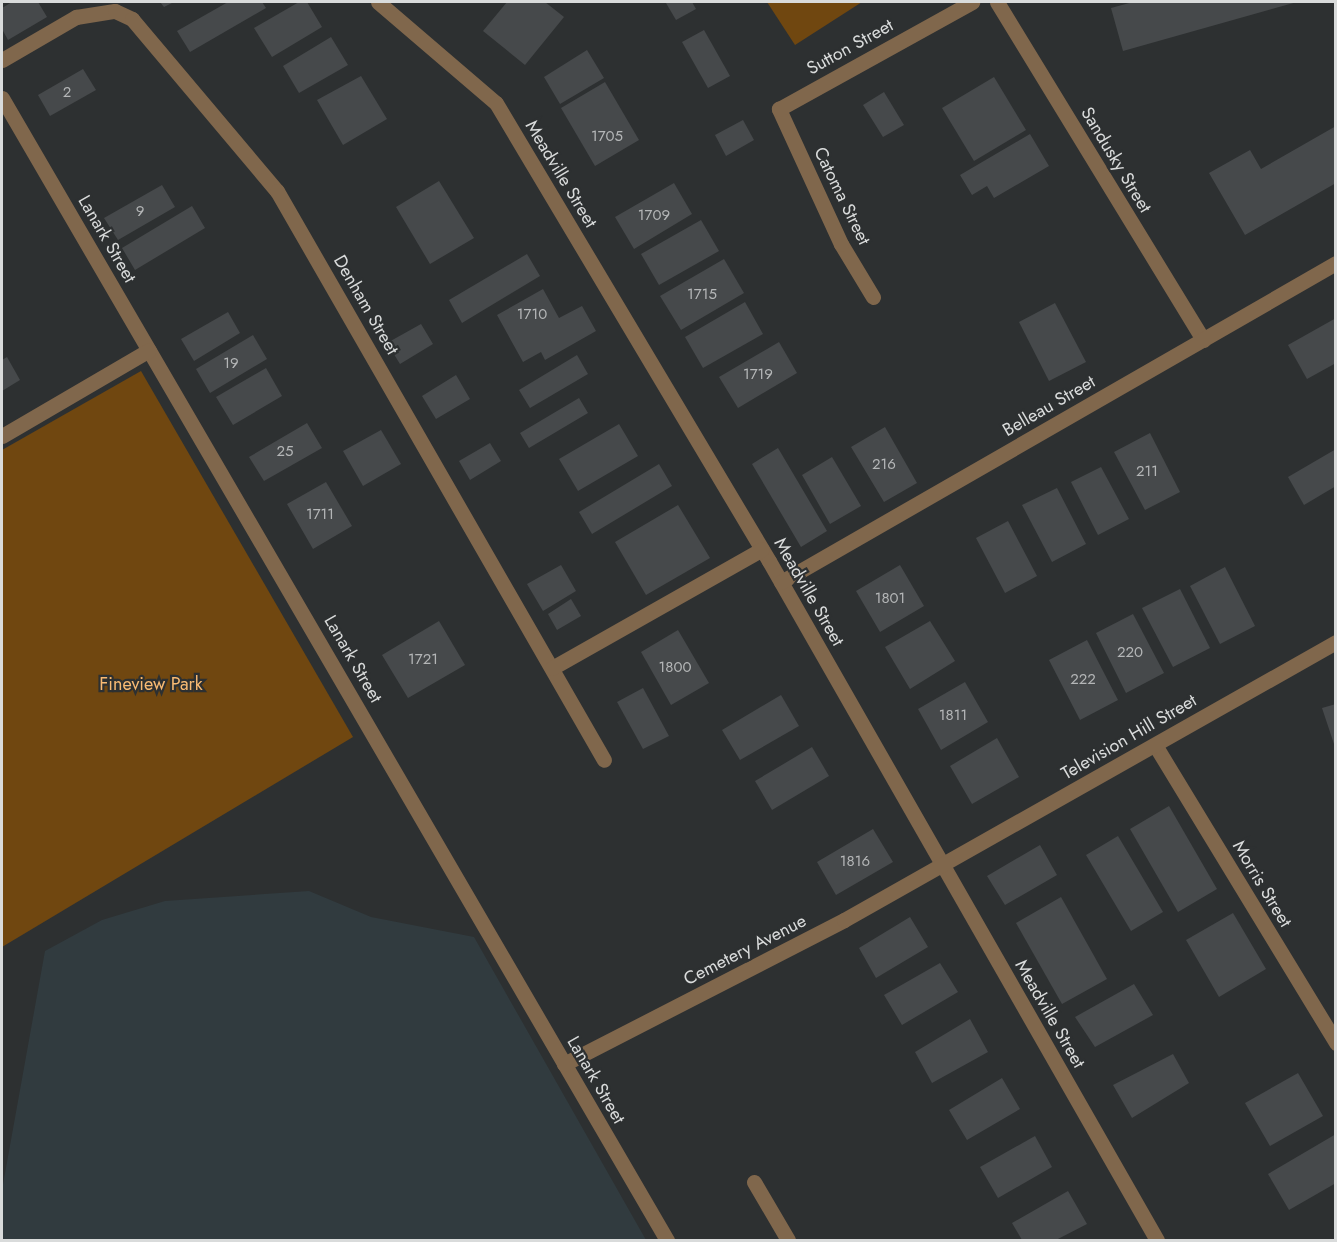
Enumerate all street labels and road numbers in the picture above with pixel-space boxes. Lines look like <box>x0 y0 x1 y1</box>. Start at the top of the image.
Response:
street label: Sutton Street <box>803 14 897 80</box>
street label: Sandusky Street <box>1076 103 1156 217</box>
street label: Meadville Street <box>521 116 601 232</box>
street label: Catoma Street <box>809 144 875 248</box>
street label: Lanark Street <box>73 191 141 287</box>
street label: Denham Street <box>329 251 403 359</box>
street label: Belleau Street <box>999 371 1099 441</box>
street label: Meadville Street <box>769 534 849 650</box>
street label: Lanark Street <box>319 611 387 707</box>
street label: Television Hill Street <box>1058 690 1200 784</box>
street label: Morris Street <box>1228 837 1296 931</box>
street label: Cemetery Avenue <box>680 910 810 990</box>
street label: Meadville Street <box>1010 956 1090 1072</box>
street label: Lanark Street <box>562 1032 630 1128</box>

